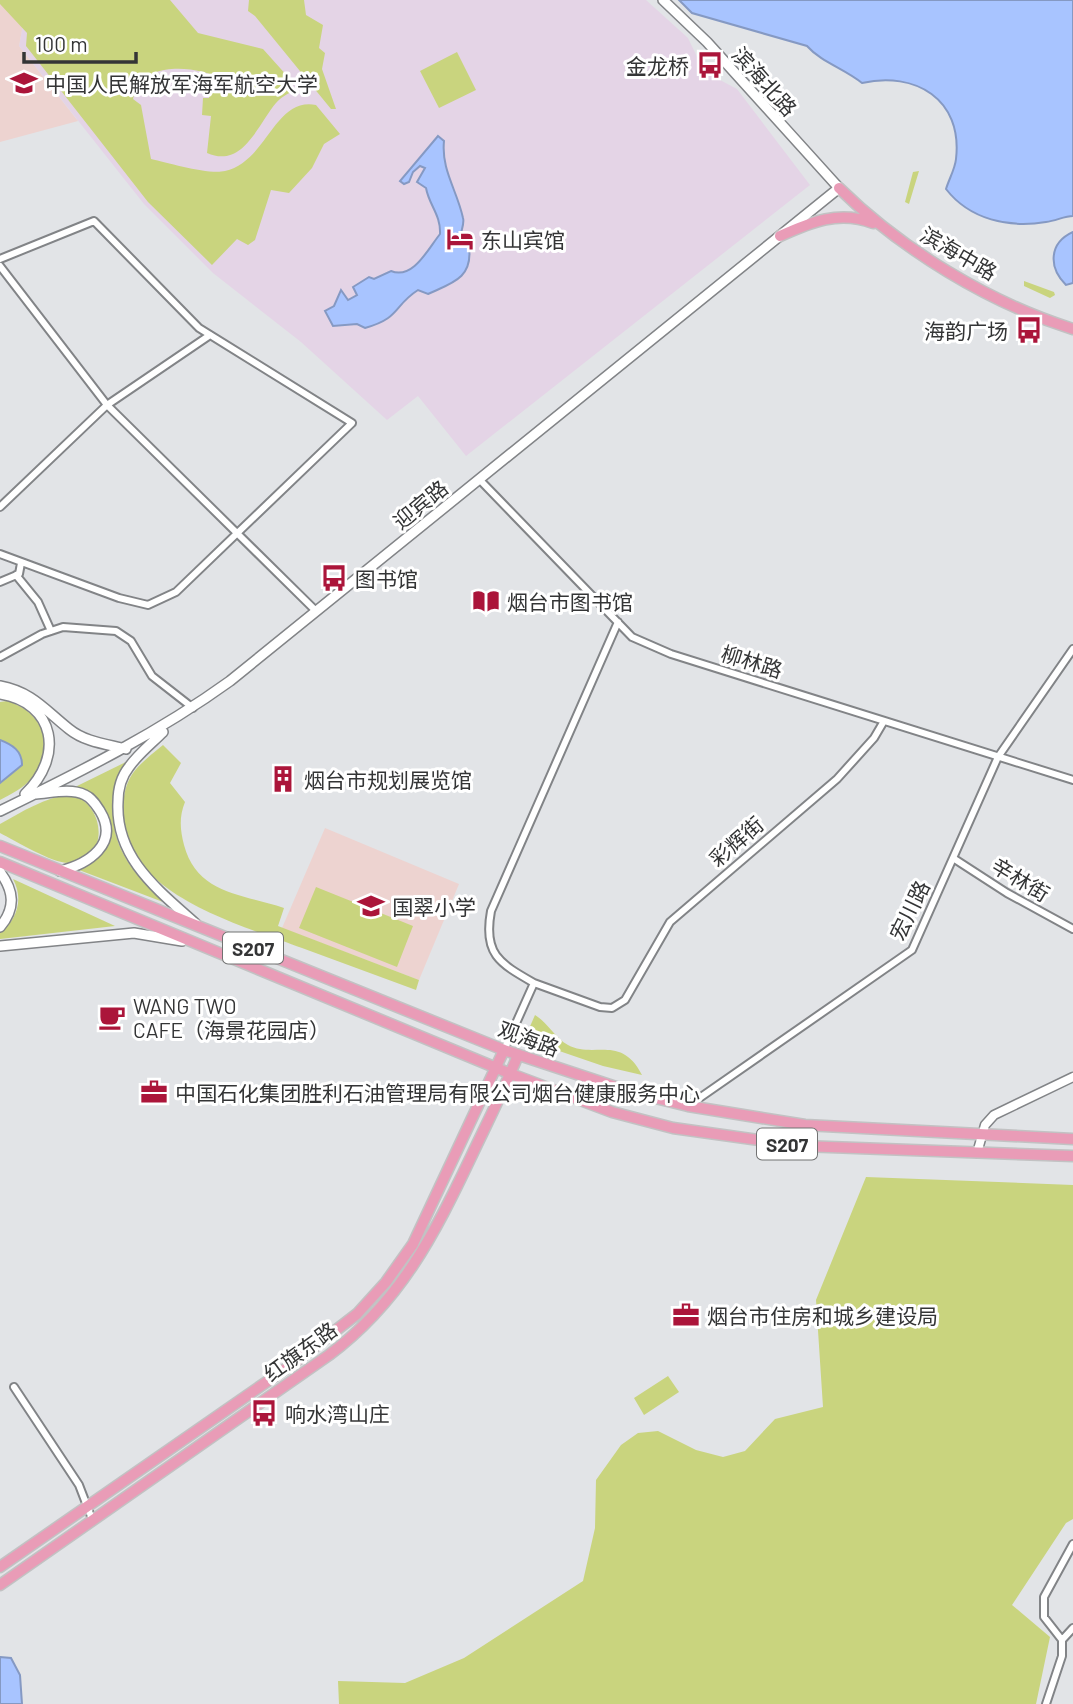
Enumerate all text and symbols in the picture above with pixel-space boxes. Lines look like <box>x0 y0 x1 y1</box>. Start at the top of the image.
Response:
scale bar <box>24 21 136 65</box>
text: 100 m <box>35 31 88 56</box>
street label: 滨海北路 <box>728 41 802 121</box>
bus stop icon: 金龙桥 <box>695 50 725 80</box>
place label: 金龙桥 <box>626 53 689 78</box>
school or university icon: 中国人民解放军海军航空大学 <box>9 68 39 98</box>
place label: 中国人民解放军海军航空大学 <box>45 71 318 96</box>
street label: 滨海中路 <box>916 221 1002 285</box>
hotel icon: 东山宾馆 <box>445 224 475 254</box>
place label: 东山宾馆 <box>481 227 565 252</box>
bus stop icon: 海韵广场 <box>1014 315 1044 345</box>
place label: 海韵广场 <box>924 318 1008 343</box>
street label: 迎宾路 <box>388 474 452 534</box>
bus stop icon: 图书馆 <box>319 563 349 593</box>
place label: 图书馆 <box>355 566 418 591</box>
library icon: 烟台市图书馆 <box>471 586 501 616</box>
place label: 烟台市图书馆 <box>507 589 633 614</box>
street label: 柳林路 <box>718 640 786 682</box>
building icon: 烟台市规划展览馆 <box>268 764 298 794</box>
place label: 烟台市规划展览馆 <box>304 767 472 792</box>
street label: 彩辉街 <box>704 811 768 871</box>
street label: 辛林街 <box>988 852 1054 906</box>
street label: 宏川路 <box>884 876 934 944</box>
school or university icon: 国翠小学 <box>356 891 386 921</box>
place label: 国翠小学 <box>392 894 476 919</box>
road number: S207 <box>223 932 283 964</box>
place label: WANG TWO CAFE（海景花园店） <box>133 993 330 1042</box>
cafe icon: WANG TWO CAFE（海景花园店） <box>97 1002 127 1032</box>
street label: 观海路 <box>495 1015 563 1061</box>
office icon: 中国石化集团胜利石油管理局有限公司烟台健康服务中心 <box>139 1077 169 1107</box>
place label: 中国石化集团胜利石油管理局有限公司烟台健康服务中心 <box>175 1080 700 1105</box>
road number: S207 <box>757 1128 817 1160</box>
office icon: 烟台市住房和城乡建设局 <box>671 1300 701 1330</box>
place label: 烟台市住房和城乡建设局 <box>707 1303 938 1328</box>
street label: 红旗东路 <box>259 1316 341 1386</box>
bus stop icon: 响水湾山庄 <box>249 1398 279 1428</box>
place label: 响水湾山庄 <box>285 1401 390 1426</box>

